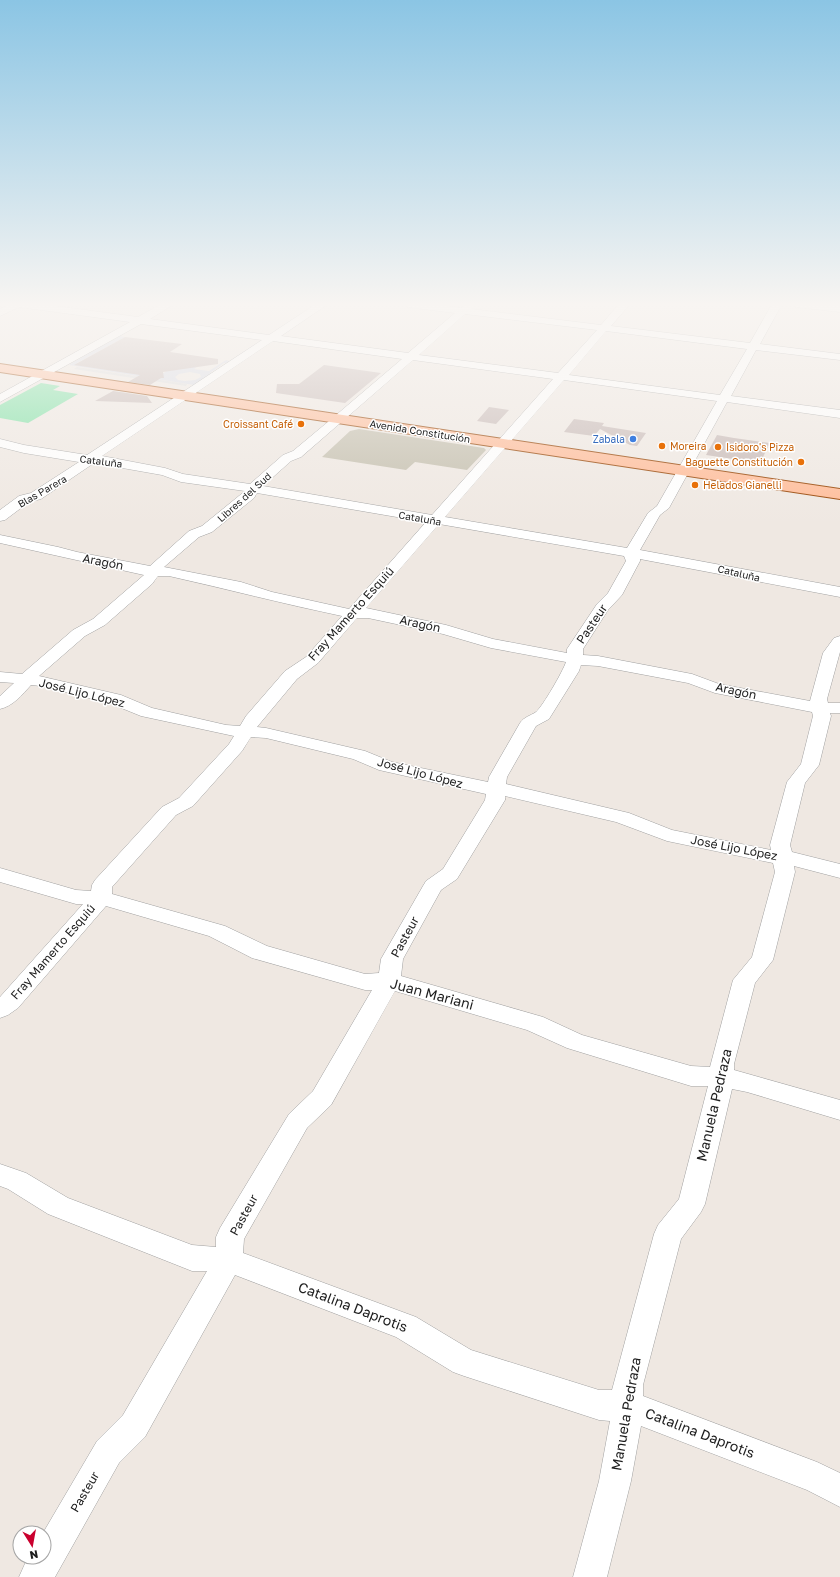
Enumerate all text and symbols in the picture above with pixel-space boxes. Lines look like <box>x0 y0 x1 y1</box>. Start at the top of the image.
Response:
street label: Avenida Constitución <box>369 417 471 445</box>
place label: Croissant Café <box>223 418 293 430</box>
marker: Croissant Café <box>296 419 306 429</box>
place label: Zabala <box>593 433 625 445</box>
marker: Zabala <box>628 434 638 444</box>
place label: Moreira <box>670 440 706 452</box>
marker: Moreira <box>657 441 667 451</box>
place label: Isidoro's Pizza <box>726 441 794 453</box>
marker: Isidoro's Pizza <box>713 442 723 452</box>
street label: Cataluña <box>79 452 123 470</box>
place label: Baguette Constitución <box>685 456 793 468</box>
marker: Baguette Constitución <box>796 457 806 467</box>
street label: Libres del Sud <box>215 470 273 524</box>
street label: Blas Parera <box>15 472 69 510</box>
place label: Helados Gianelli <box>703 479 782 491</box>
marker: Helados Gianelli <box>690 480 700 490</box>
street label: Cataluña <box>398 508 442 528</box>
street label: Aragón <box>81 550 125 573</box>
street label: Cataluña <box>717 562 761 584</box>
street label: Fray Mamerto Esquiú <box>304 564 397 664</box>
street label: Pasteur <box>573 601 610 646</box>
street label: Aragón <box>398 612 442 635</box>
street label: José Lijo López <box>38 675 127 710</box>
street label: Aragón <box>714 679 758 702</box>
street label: José Lijo López <box>376 754 465 791</box>
street label: José Lijo López <box>689 832 779 863</box>
street label: Fray Mamerto Esquiú <box>7 901 98 1002</box>
street label: Pasteur <box>387 913 422 960</box>
street label: Juan Mariani <box>389 974 476 1013</box>
street label: Manuela Pedraza <box>692 1047 735 1163</box>
street label: Pasteur <box>226 1191 261 1238</box>
street label: Catalina Daprotis <box>296 1278 410 1335</box>
street label: Manuela Pedraza <box>607 1356 644 1472</box>
street label: Catalina Daprotis <box>643 1404 757 1461</box>
street label: Pasteur <box>67 1468 102 1515</box>
north arrow <box>12 1525 52 1565</box>
text: N <box>29 1548 39 1562</box>

